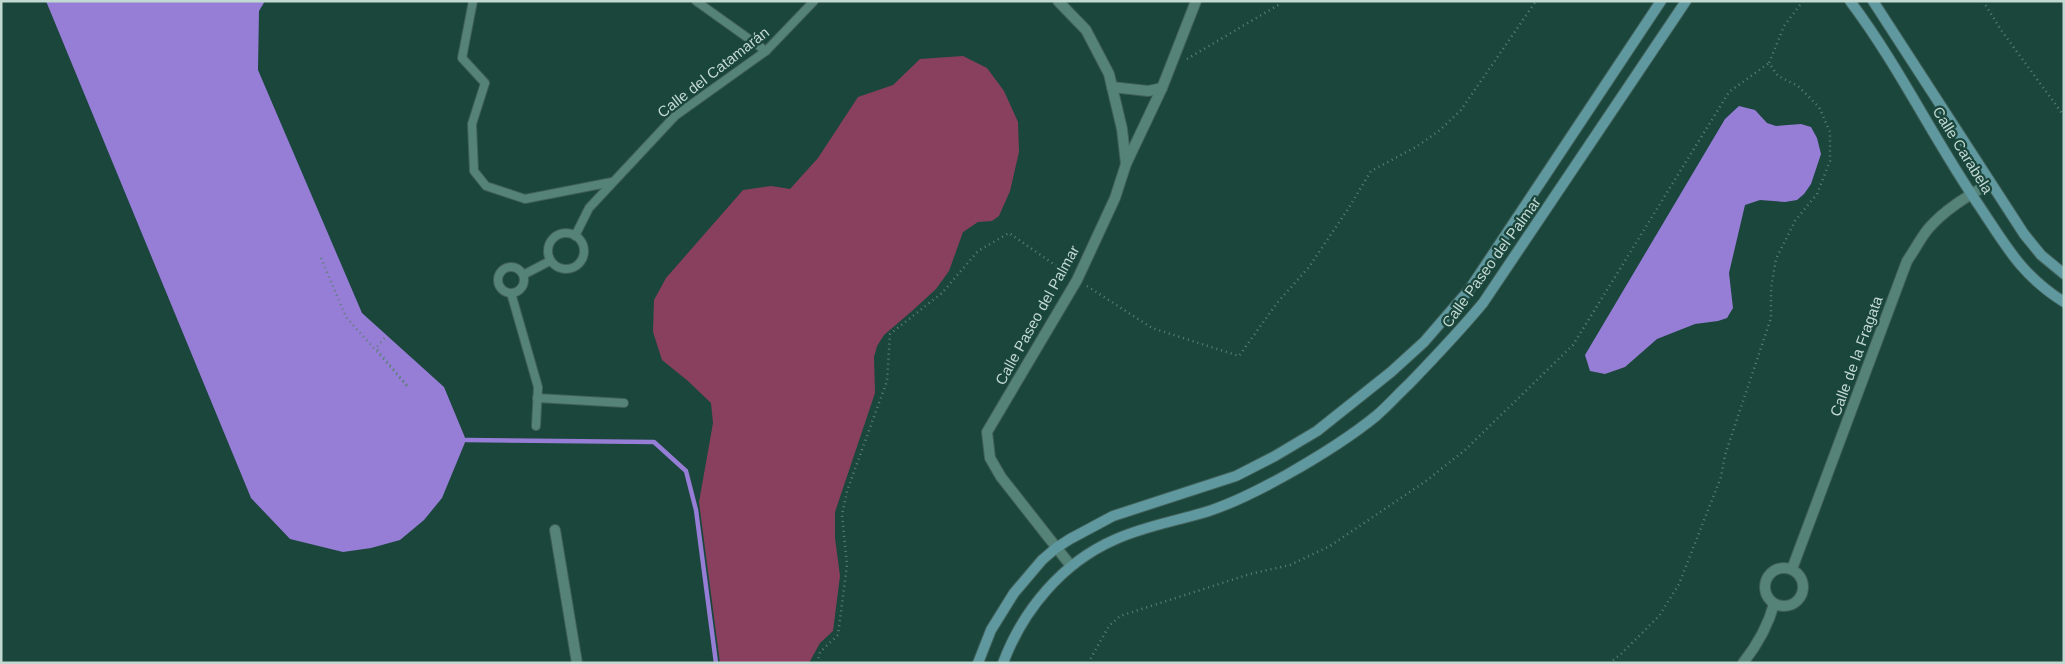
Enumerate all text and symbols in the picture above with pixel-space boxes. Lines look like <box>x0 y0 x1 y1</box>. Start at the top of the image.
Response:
street label: Calle del Catamarán <box>654 23 772 121</box>
street label: Calle Carabela <box>1929 103 1997 197</box>
street label: Calle Paseo del Palmar <box>1438 194 1544 330</box>
street label: Calle Paseo del Palmar <box>992 242 1082 388</box>
street label: Calle de la Fragata <box>1826 293 1886 418</box>

